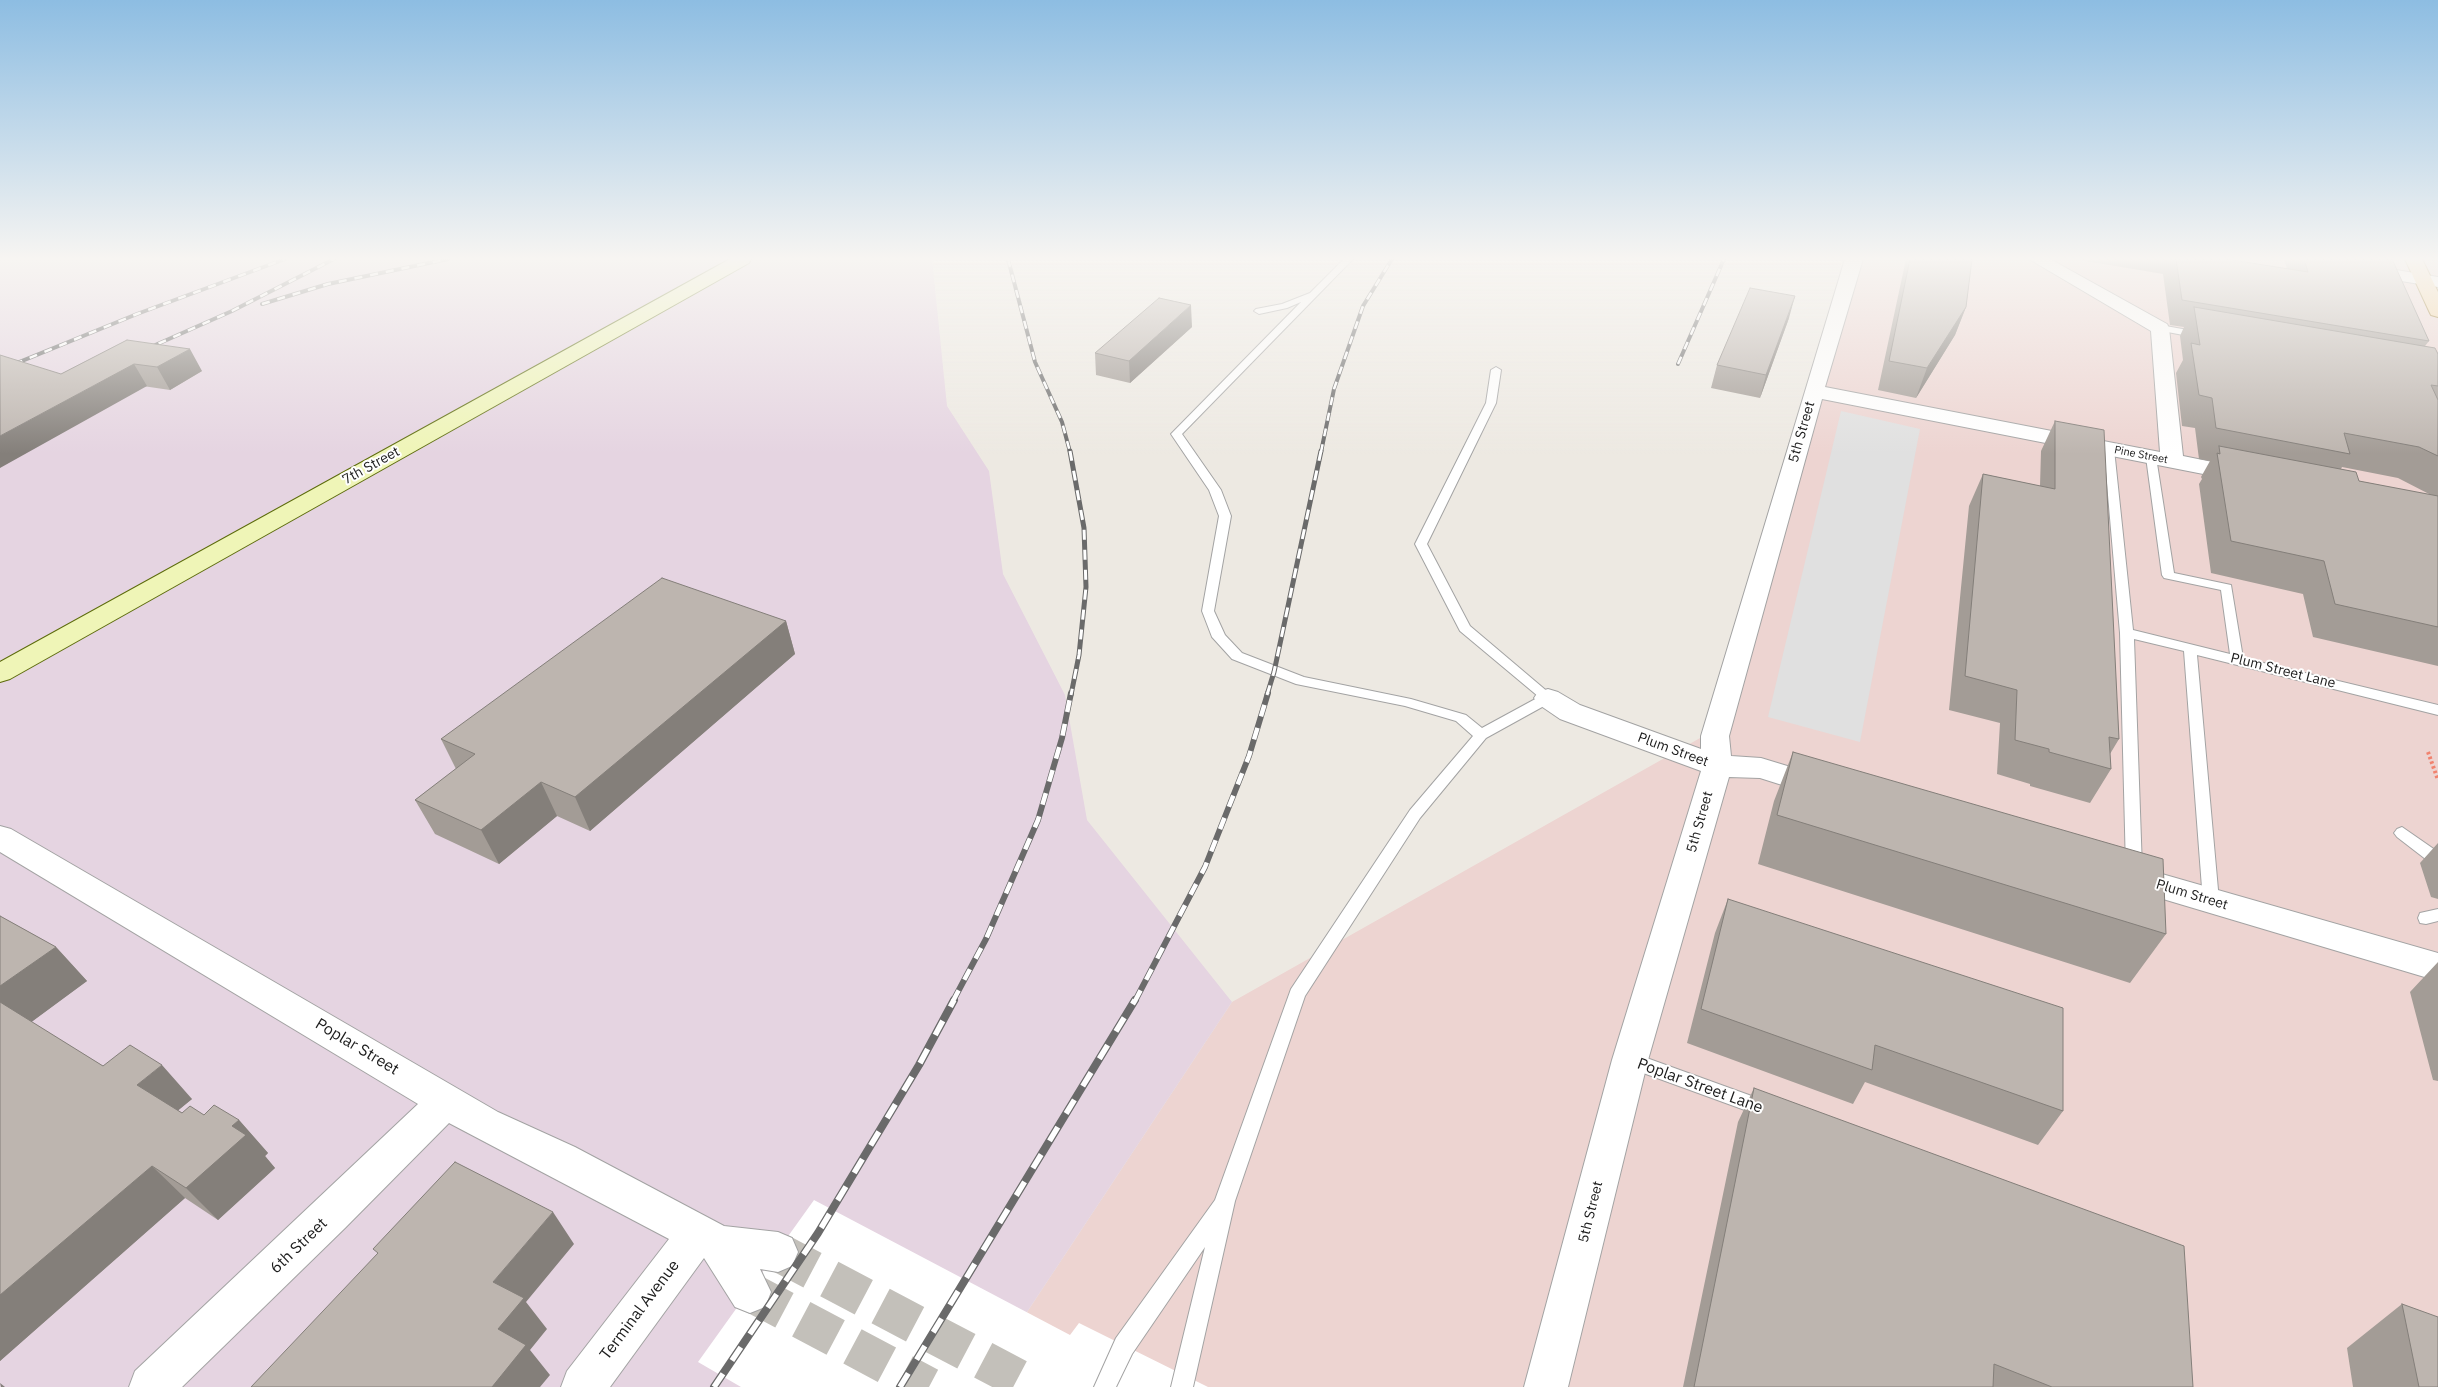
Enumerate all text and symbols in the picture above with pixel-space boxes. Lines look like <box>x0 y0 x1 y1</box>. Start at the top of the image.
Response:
street label: 5th Street <box>1785 399 1819 465</box>
street label: 7th Street <box>339 443 403 489</box>
street label: Pine Street <box>2113 443 2169 467</box>
street label: Plum Street Lane <box>2229 650 2337 692</box>
street label: Plum Street <box>1635 729 1711 771</box>
street label: 5th Street <box>1683 789 1717 855</box>
street label: Plum Street <box>2154 876 2230 914</box>
street label: Poplar Street <box>312 1015 402 1079</box>
street label: Poplar Street Lane <box>1635 1054 1765 1118</box>
street label: 5th Street <box>1575 1179 1607 1245</box>
street label: 6th Street <box>266 1214 332 1278</box>
street label: Terminal Avenue <box>596 1256 684 1364</box>

